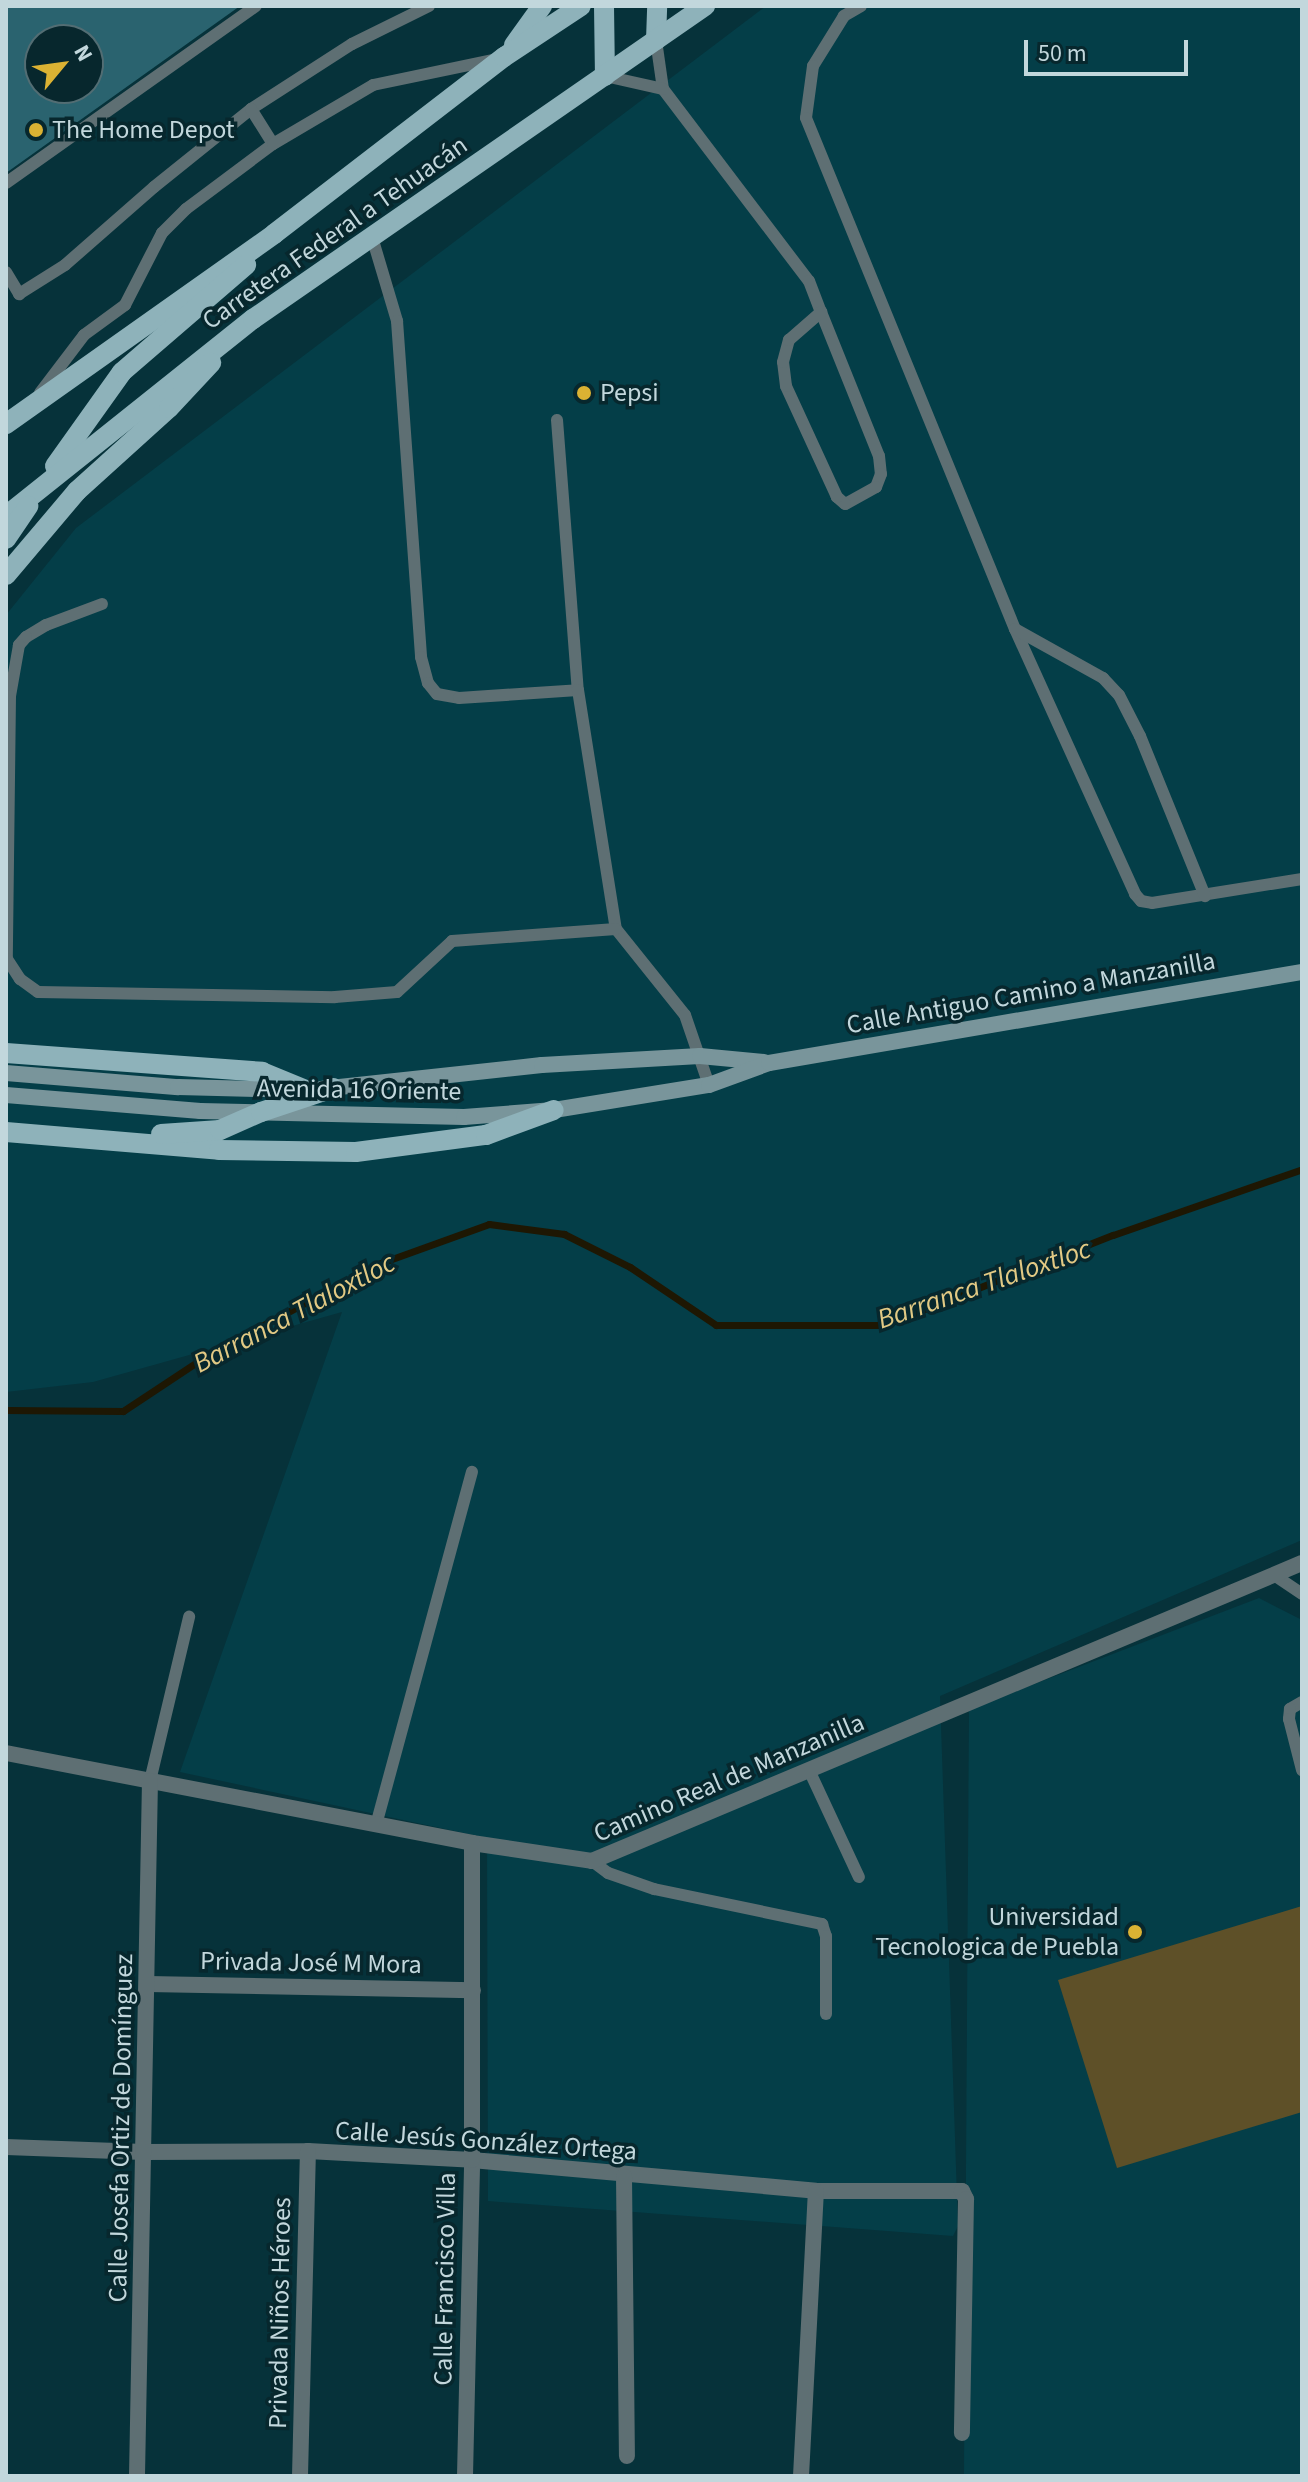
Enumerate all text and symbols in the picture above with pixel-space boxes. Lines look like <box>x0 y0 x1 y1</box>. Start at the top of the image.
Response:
north arrow <box>24 24 104 104</box>
scale bar <box>1028 24 1192 74</box>
text: 50 m <box>1038 36 1087 71</box>
text: N <box>66 39 101 67</box>
place label: The Home Depot <box>52 114 235 146</box>
marker: The Home Depot <box>27 121 45 139</box>
street label: Carretera Federal a Tehuacán <box>197 130 473 336</box>
place label: Pepsi <box>600 377 659 409</box>
marker: Pepsi <box>575 384 593 402</box>
street label: Calle Antiguo Camino a Manzanilla <box>844 945 1218 1041</box>
street label: Avenida 16 Oriente <box>257 1073 461 1107</box>
water label: Barranca Tlaloxtloc <box>873 1232 1095 1336</box>
water label: Barranca Tlaloxtloc <box>187 1246 401 1380</box>
street label: Camino Real de Manzanilla <box>589 1707 869 1849</box>
place label: Universidad Tecnologica de Puebla <box>875 1901 1119 1962</box>
marker: Universidad Tecnologica de Puebla <box>1126 1923 1144 1941</box>
street label: Privada José M Mora <box>200 1945 422 1981</box>
street label: Calle Josefa Ortiz de Domínguez <box>102 1953 140 2303</box>
street label: Calle Jesús González Ortega <box>334 2115 638 2167</box>
street label: Calle Francisco Villa <box>428 2172 462 2386</box>
street label: Privada Niños Héroes <box>262 2197 298 2429</box>

